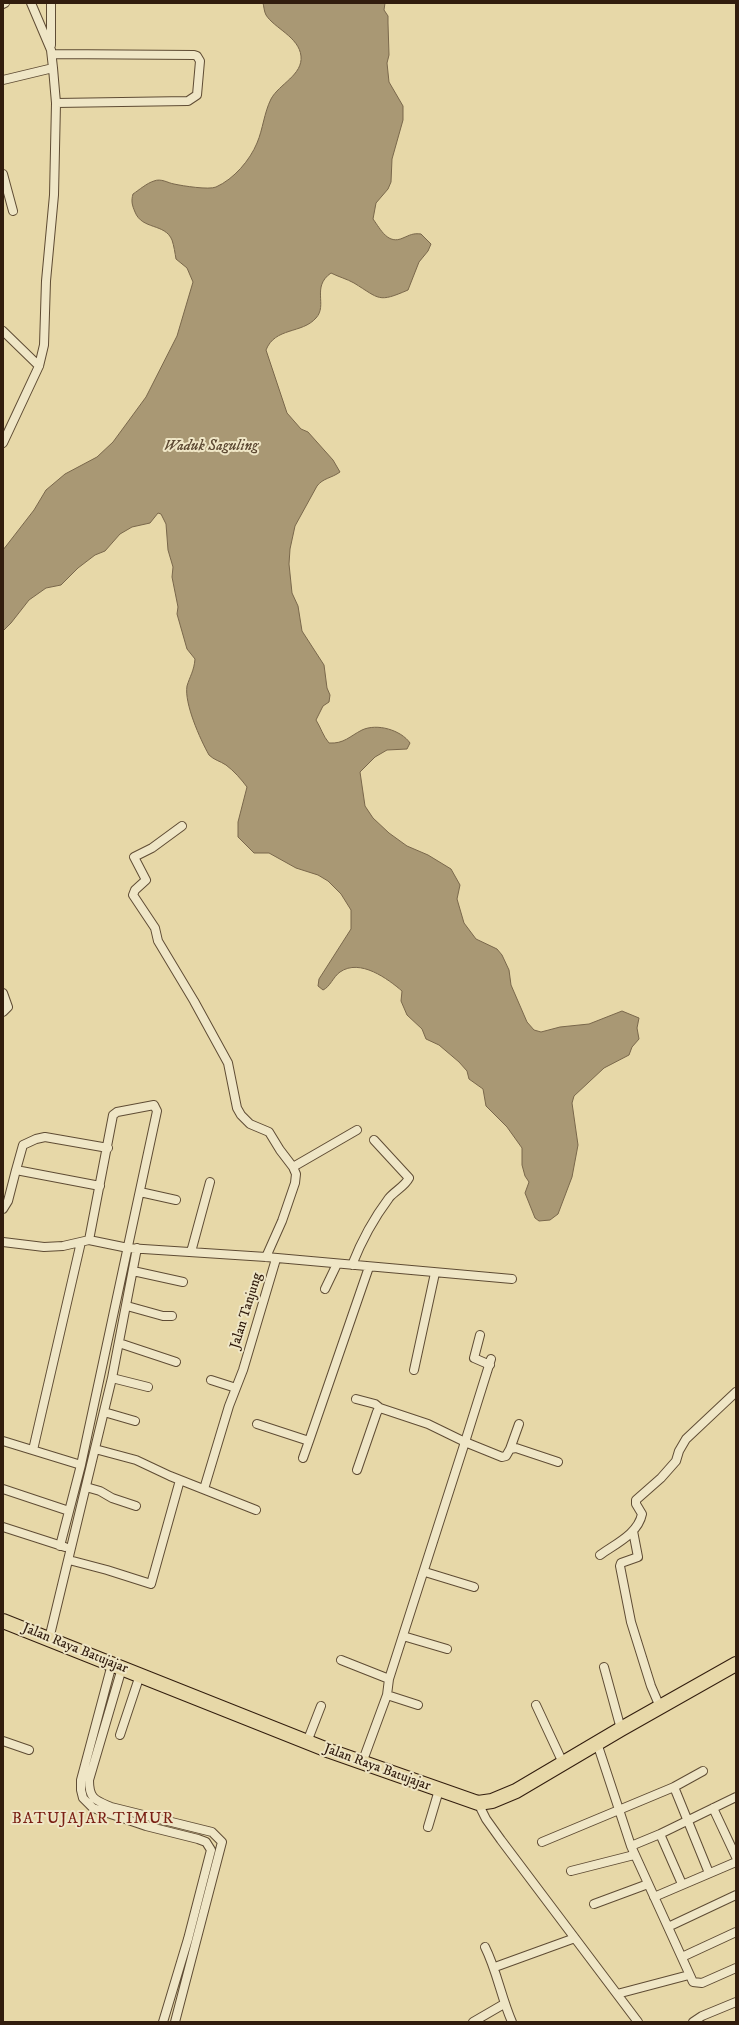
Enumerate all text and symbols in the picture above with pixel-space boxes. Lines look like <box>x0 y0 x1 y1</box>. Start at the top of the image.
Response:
water label: Waduk Saguling <box>164 438 258 456</box>
street label: Jalan Tanjung <box>227 1271 267 1351</box>
street label: Jalan Raya Batujajar <box>20 1620 130 1678</box>
street label: Jalan Raya Batujajar <box>321 1741 433 1795</box>
district label: BATUJAJAR TIMUR <box>12 1810 174 1830</box>

